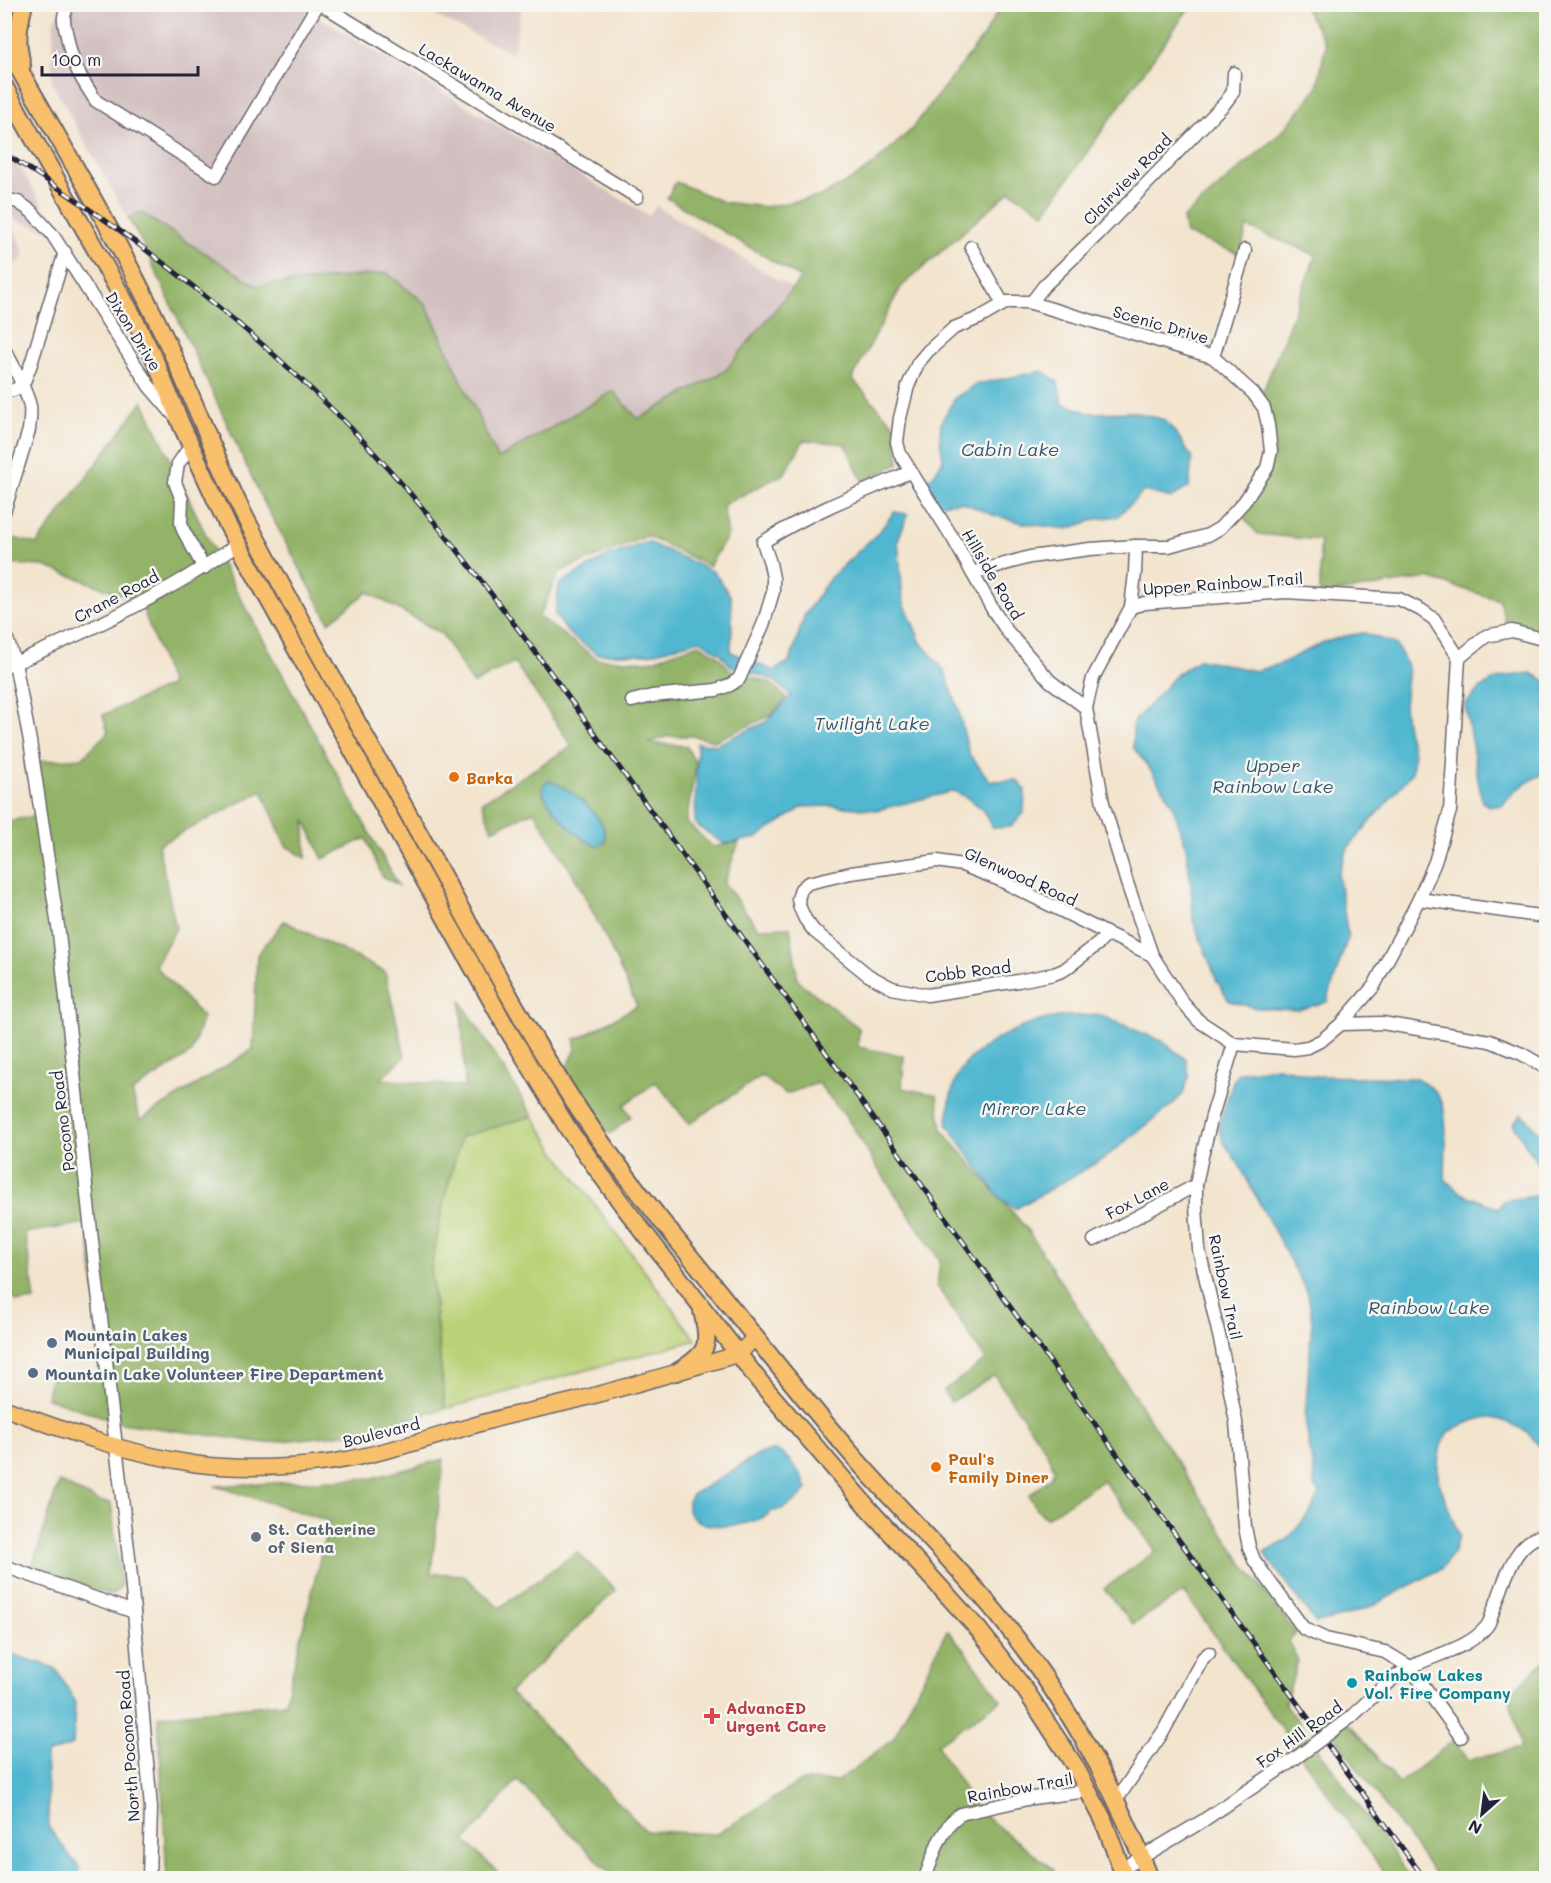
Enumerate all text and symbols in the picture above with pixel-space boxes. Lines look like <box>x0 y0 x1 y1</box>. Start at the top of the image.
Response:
street label: Lackawanna Avenue <box>415 38 561 136</box>
scale bar <box>42 39 198 77</box>
text: 100 m <box>51 47 101 71</box>
street label: Clairview Road <box>1078 129 1176 229</box>
street label: Dixon Drive <box>101 287 167 375</box>
street label: Scenic Drive <box>1111 300 1211 348</box>
water label: Cabin Lake <box>961 437 1059 461</box>
street label: Hillside Road <box>958 525 1028 623</box>
street label: Crane Road <box>70 565 162 627</box>
street label: Upper Rainbow Trail <box>1142 567 1304 599</box>
water label: Twilight Lake <box>814 711 930 735</box>
water label: Upper Rainbow Lake <box>1212 753 1334 798</box>
place label: Barka <box>466 767 514 788</box>
marker: Barka <box>447 770 461 784</box>
street label: Glenwood Road <box>961 842 1081 910</box>
street label: Cobb Road <box>924 955 1012 987</box>
street label: Pocono Road <box>45 1069 79 1173</box>
water label: Mirror Lake <box>982 1096 1086 1120</box>
street label: Fox Lane <box>1102 1173 1172 1223</box>
street label: Rainbow Trail <box>1205 1232 1247 1342</box>
water label: Rainbow Lake <box>1368 1295 1490 1319</box>
place label: Mountain Lakes Municipal Building <box>64 1324 210 1363</box>
marker: Mountain Lakes Municipal Building <box>45 1336 59 1350</box>
place label: Mountain Lake Volunteer Fire Department <box>45 1363 384 1384</box>
marker: Mountain Lake Volunteer Fire Department <box>26 1366 40 1380</box>
street label: Boulevard <box>340 1412 422 1452</box>
place label: Paul's Family Diner <box>948 1448 1049 1487</box>
marker: Paul's Family Diner <box>929 1460 943 1474</box>
place label: St. Catherine of Siena <box>268 1518 376 1557</box>
marker: St. Catherine of Siena <box>249 1530 263 1544</box>
place label: Rainbow Lakes Vol. Fire Company <box>1364 1664 1511 1703</box>
street label: North Pocono Road <box>112 1669 144 1823</box>
marker: Rainbow Lakes Vol. Fire Company <box>1345 1676 1359 1690</box>
street label: Fox Hill Road <box>1252 1696 1346 1772</box>
place label: AdvancED Urgent Care <box>726 1697 826 1736</box>
marker: AdvancED Urgent Care <box>703 1707 721 1725</box>
street label: Rainbow Trail <box>965 1767 1075 1807</box>
north arrow <box>1452 1784 1512 1844</box>
text: N <box>1464 1816 1485 1840</box>

